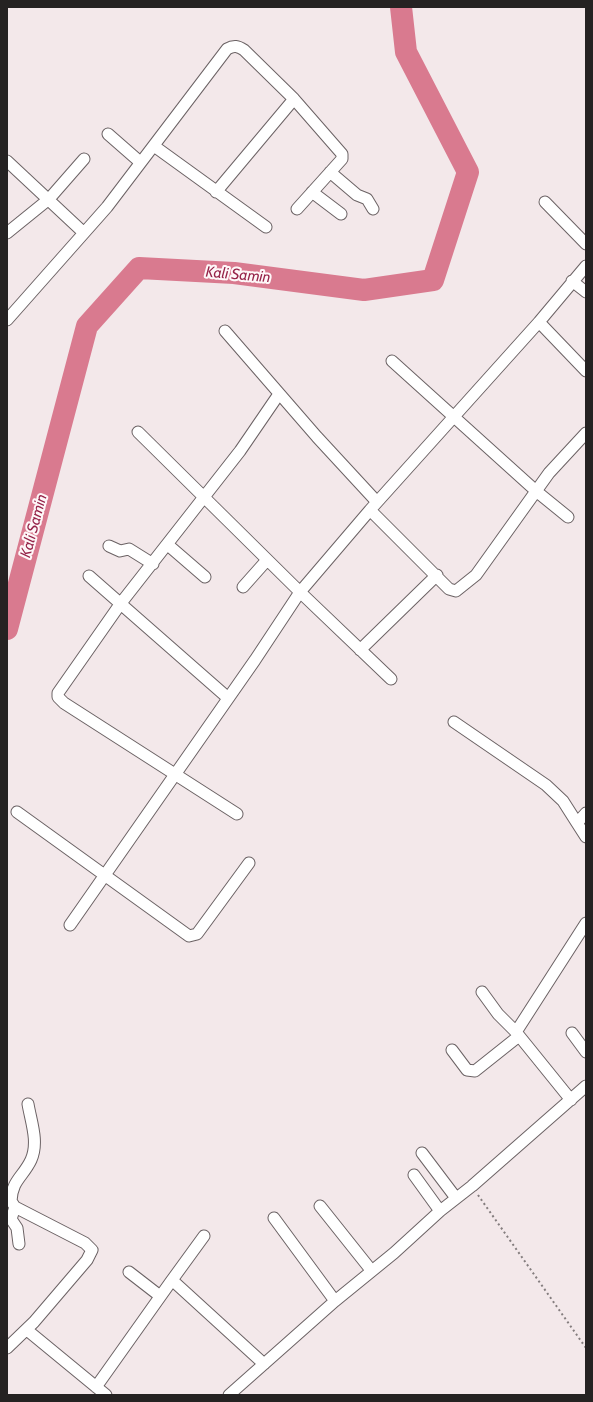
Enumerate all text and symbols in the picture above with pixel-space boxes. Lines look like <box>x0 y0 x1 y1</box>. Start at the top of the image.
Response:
water label: Kali Samin <box>205 263 271 287</box>
water label: Kali Samin <box>17 492 51 560</box>

